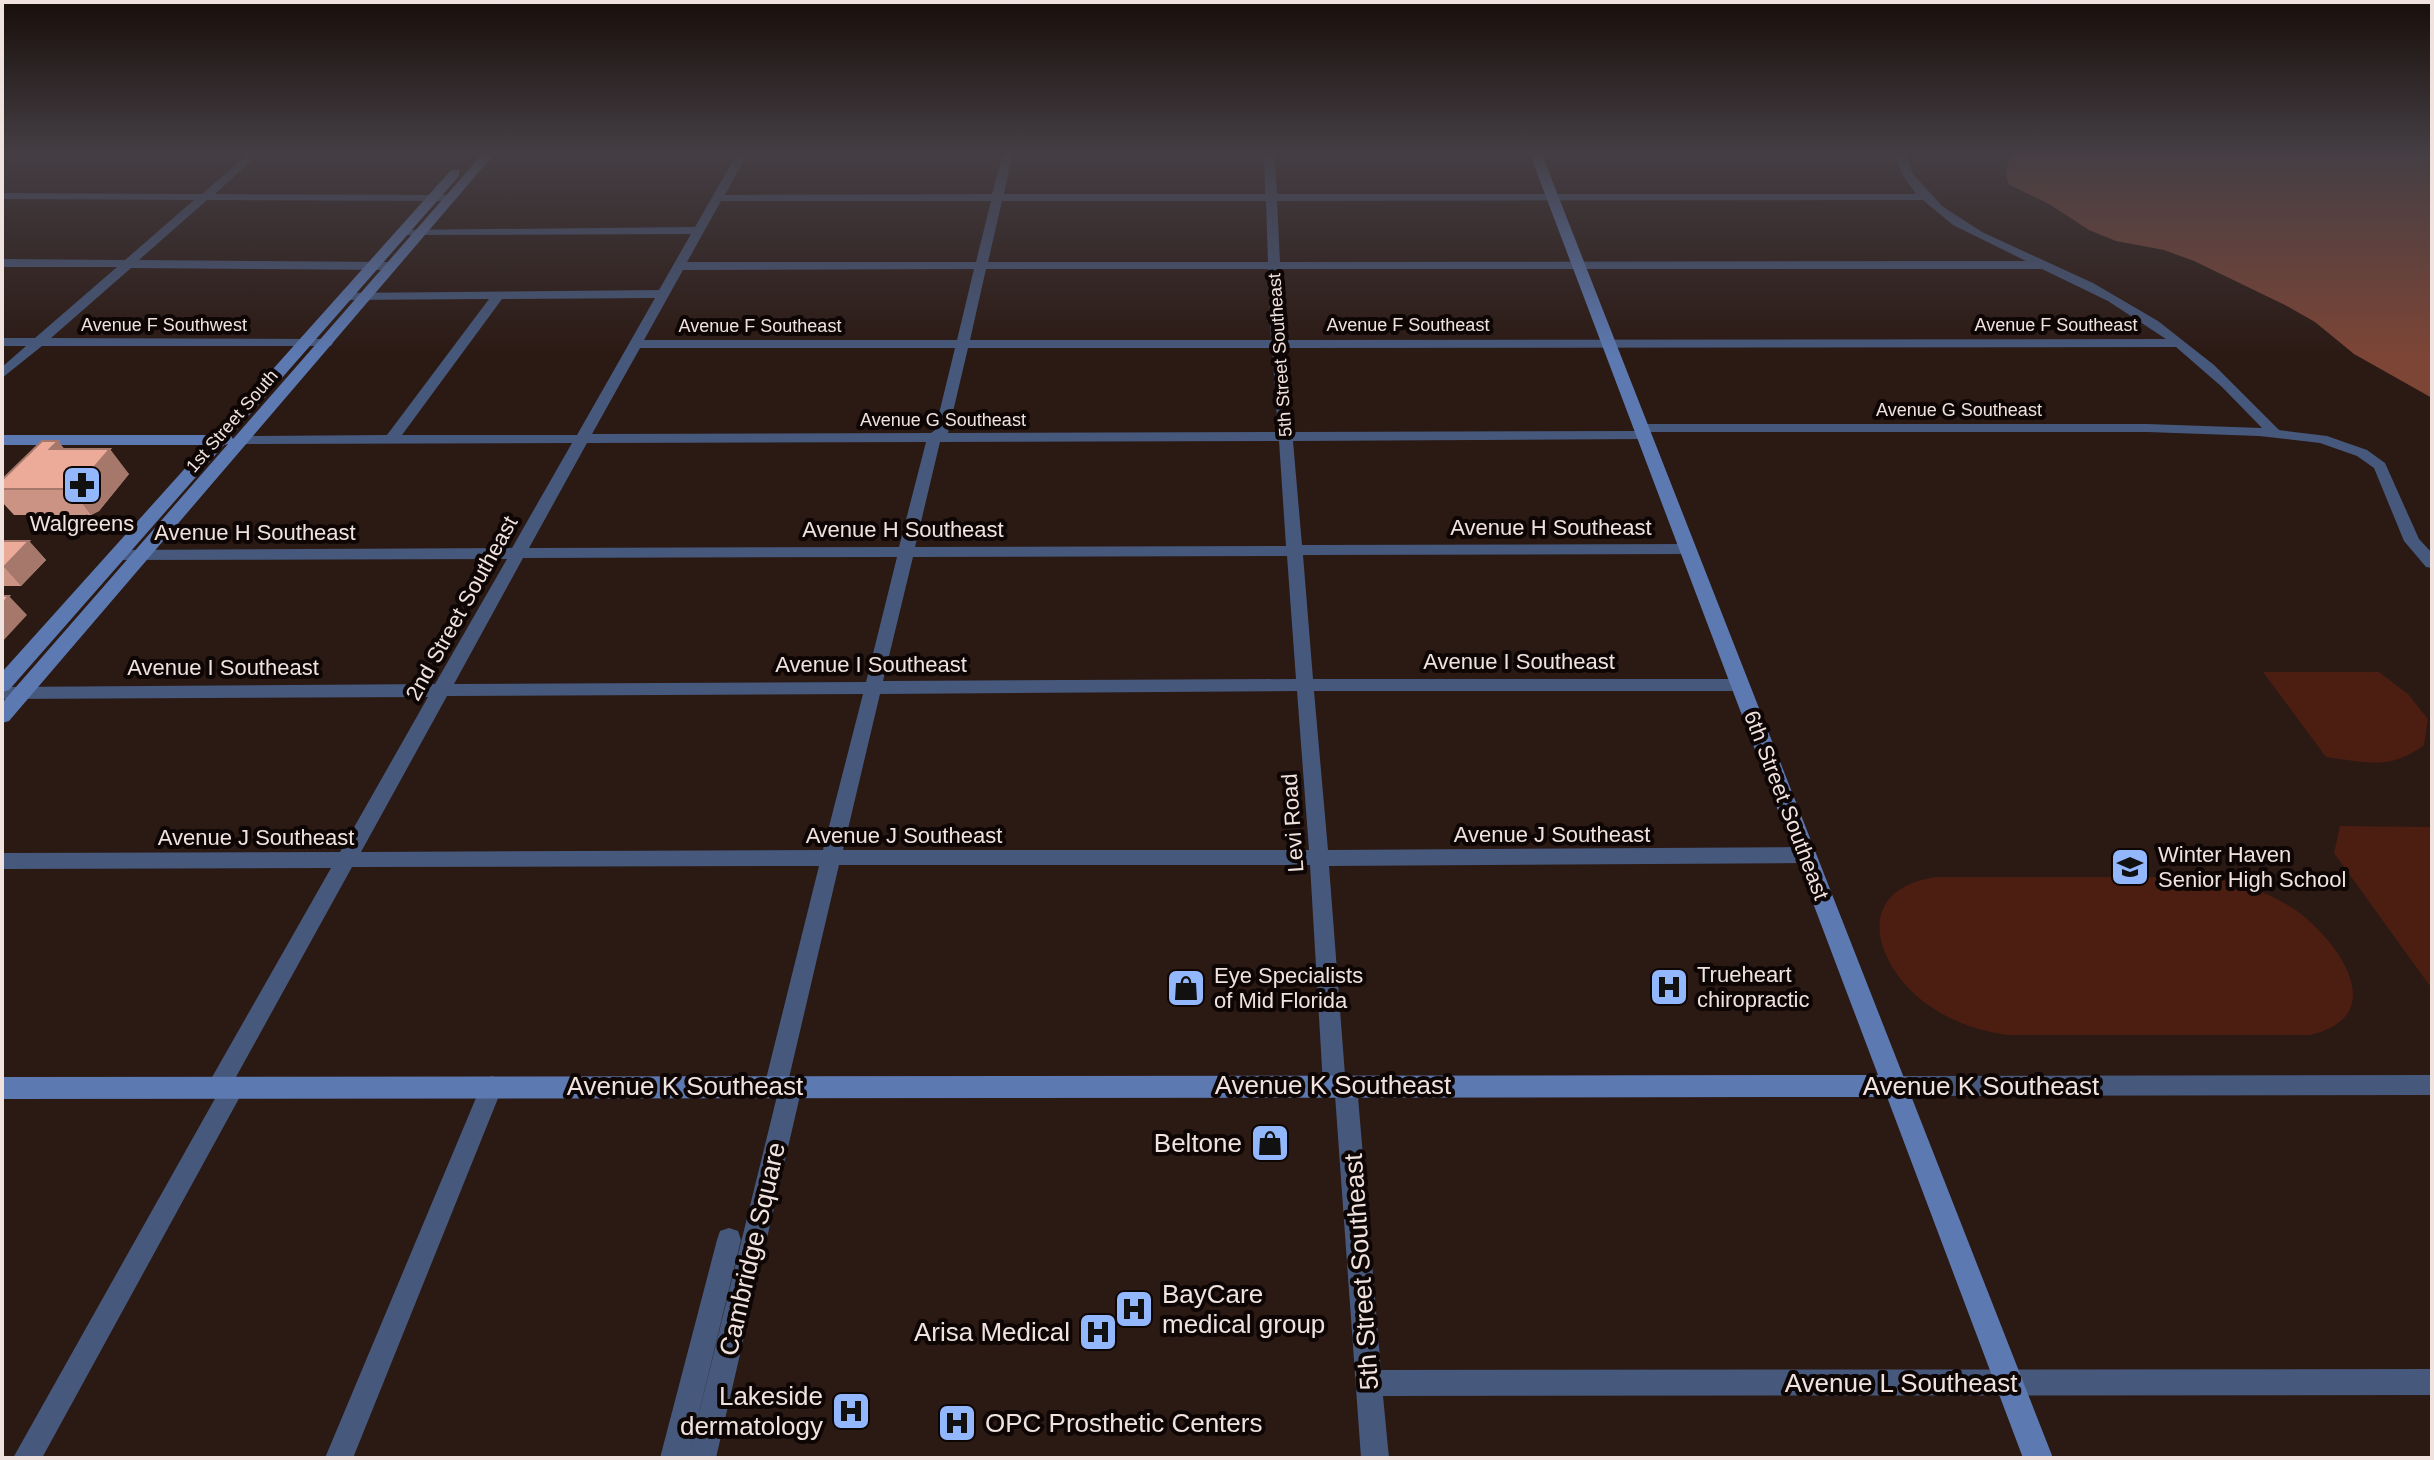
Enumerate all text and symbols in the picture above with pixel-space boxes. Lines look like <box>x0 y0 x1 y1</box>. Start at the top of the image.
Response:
street label: 5th Street Southeast <box>1264 272 1296 438</box>
street label: Avenue F Southwest <box>81 315 247 335</box>
street label: Avenue F Southeast <box>1327 315 1489 335</box>
street label: Avenue F Southeast <box>1975 315 2137 335</box>
street label: Avenue F Southeast <box>679 316 841 336</box>
street label: 1st Street South <box>182 366 282 476</box>
street label: Avenue G Southeast <box>1876 400 2042 420</box>
street label: Avenue G Southeast <box>860 410 1026 430</box>
pharmacy icon: Walgreens <box>61 464 103 506</box>
place label: Walgreens <box>30 511 134 536</box>
street label: 2nd Street Southeast <box>400 512 522 705</box>
street label: Avenue H Southeast <box>1450 515 1652 540</box>
street label: Avenue H Southeast <box>802 517 1004 542</box>
street label: Avenue H Southeast <box>154 520 356 545</box>
street label: Avenue I Southeast <box>1423 649 1615 674</box>
street label: Avenue I Southeast <box>775 652 967 677</box>
street label: Avenue I Southeast <box>127 655 319 680</box>
street label: 6th Street Southeast <box>1739 707 1834 903</box>
street label: Levi Road <box>1277 773 1308 873</box>
street label: Avenue J Southeast <box>1454 822 1650 847</box>
street label: Avenue J Southeast <box>806 823 1002 848</box>
street label: Avenue J Southeast <box>158 825 354 850</box>
place label: Winter Haven Senior High School <box>2158 842 2346 892</box>
school or university icon: Winter Haven Senior High School <box>2109 846 2151 888</box>
place label: Trueheart chiropractic <box>1697 962 1809 1012</box>
place label: Eye Specialists of Mid Florida <box>1214 963 1363 1013</box>
hospital icon: Trueheart chiropractic <box>1648 966 1690 1008</box>
shop icon: Eye Specialists of Mid Florida <box>1165 967 1207 1009</box>
street label: Avenue K Southeast <box>1215 1070 1452 1100</box>
street label: Avenue K Southeast <box>567 1071 804 1101</box>
street label: Avenue K Southeast <box>1863 1071 2100 1101</box>
shop icon: Beltone <box>1249 1122 1291 1164</box>
place label: Beltone <box>1154 1128 1242 1158</box>
street label: Cambridge Square <box>713 1139 791 1359</box>
street label: 5th Street Southeast <box>1338 1152 1384 1391</box>
place label: BayCare medical group <box>1162 1279 1325 1339</box>
hospital icon: BayCare medical group <box>1113 1288 1155 1330</box>
hospital icon: Arisa Medical <box>1077 1311 1119 1353</box>
place label: Arisa Medical <box>914 1317 1070 1347</box>
street label: Avenue L Southeast <box>1785 1368 2018 1398</box>
place label: Lakeside dermatology <box>680 1381 823 1441</box>
hospital icon: Lakeside dermatology <box>830 1390 872 1432</box>
hospital icon: OPC Prosthetic Centers <box>936 1402 978 1444</box>
place label: OPC Prosthetic Centers <box>985 1408 1262 1438</box>

